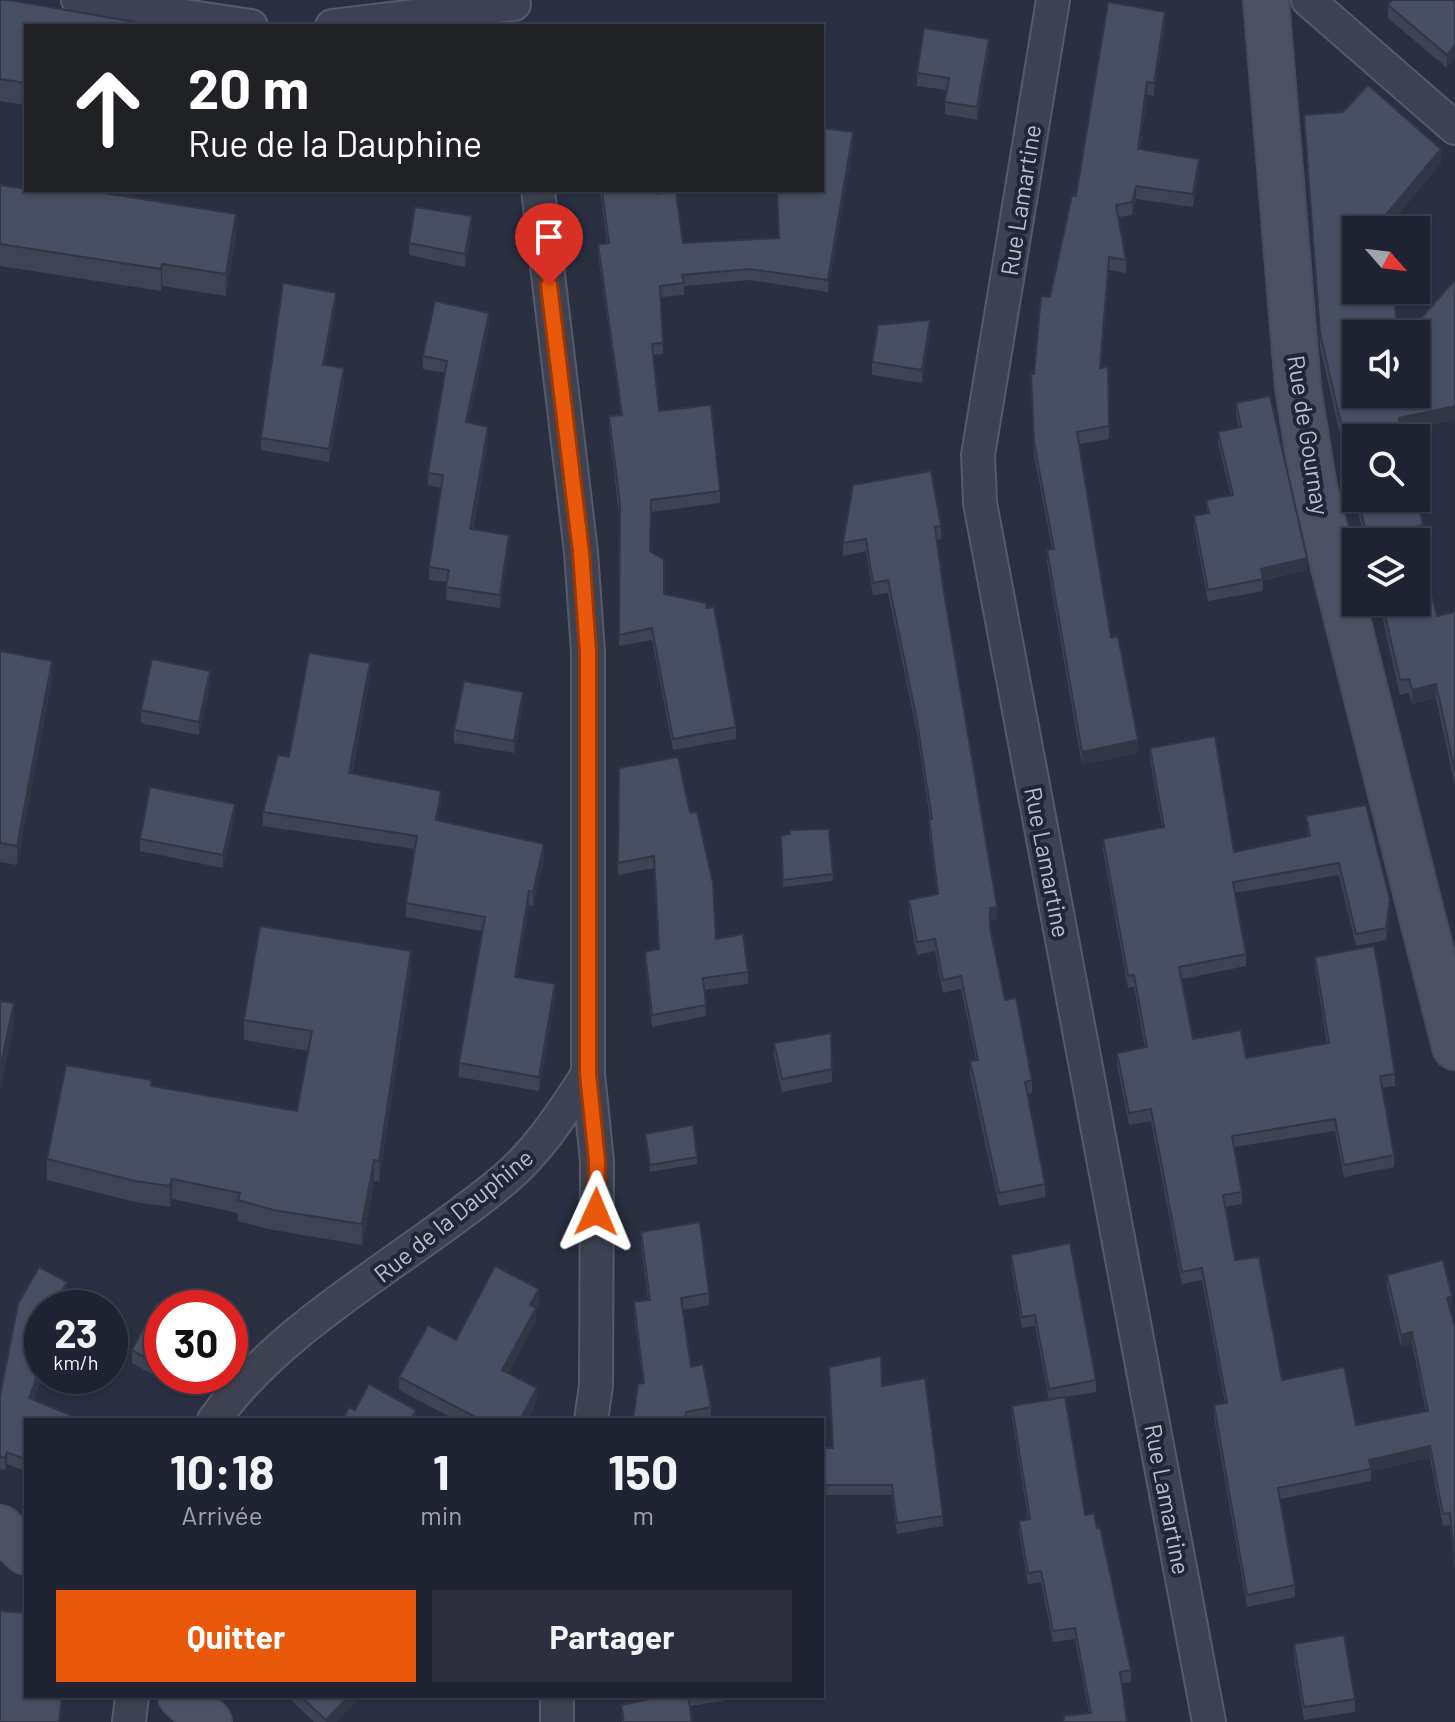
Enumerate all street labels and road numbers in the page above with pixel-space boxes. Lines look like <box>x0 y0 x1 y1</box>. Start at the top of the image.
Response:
street label: Rue Lamartine <box>994 122 1046 278</box>
street label: Rue de Gournay <box>1282 353 1336 517</box>
street label: Rue Lamartine <box>1019 784 1077 940</box>
street label: Rue de la Dauphine <box>368 1142 538 1288</box>
street label: Rue Lamartine <box>1139 1421 1197 1577</box>

